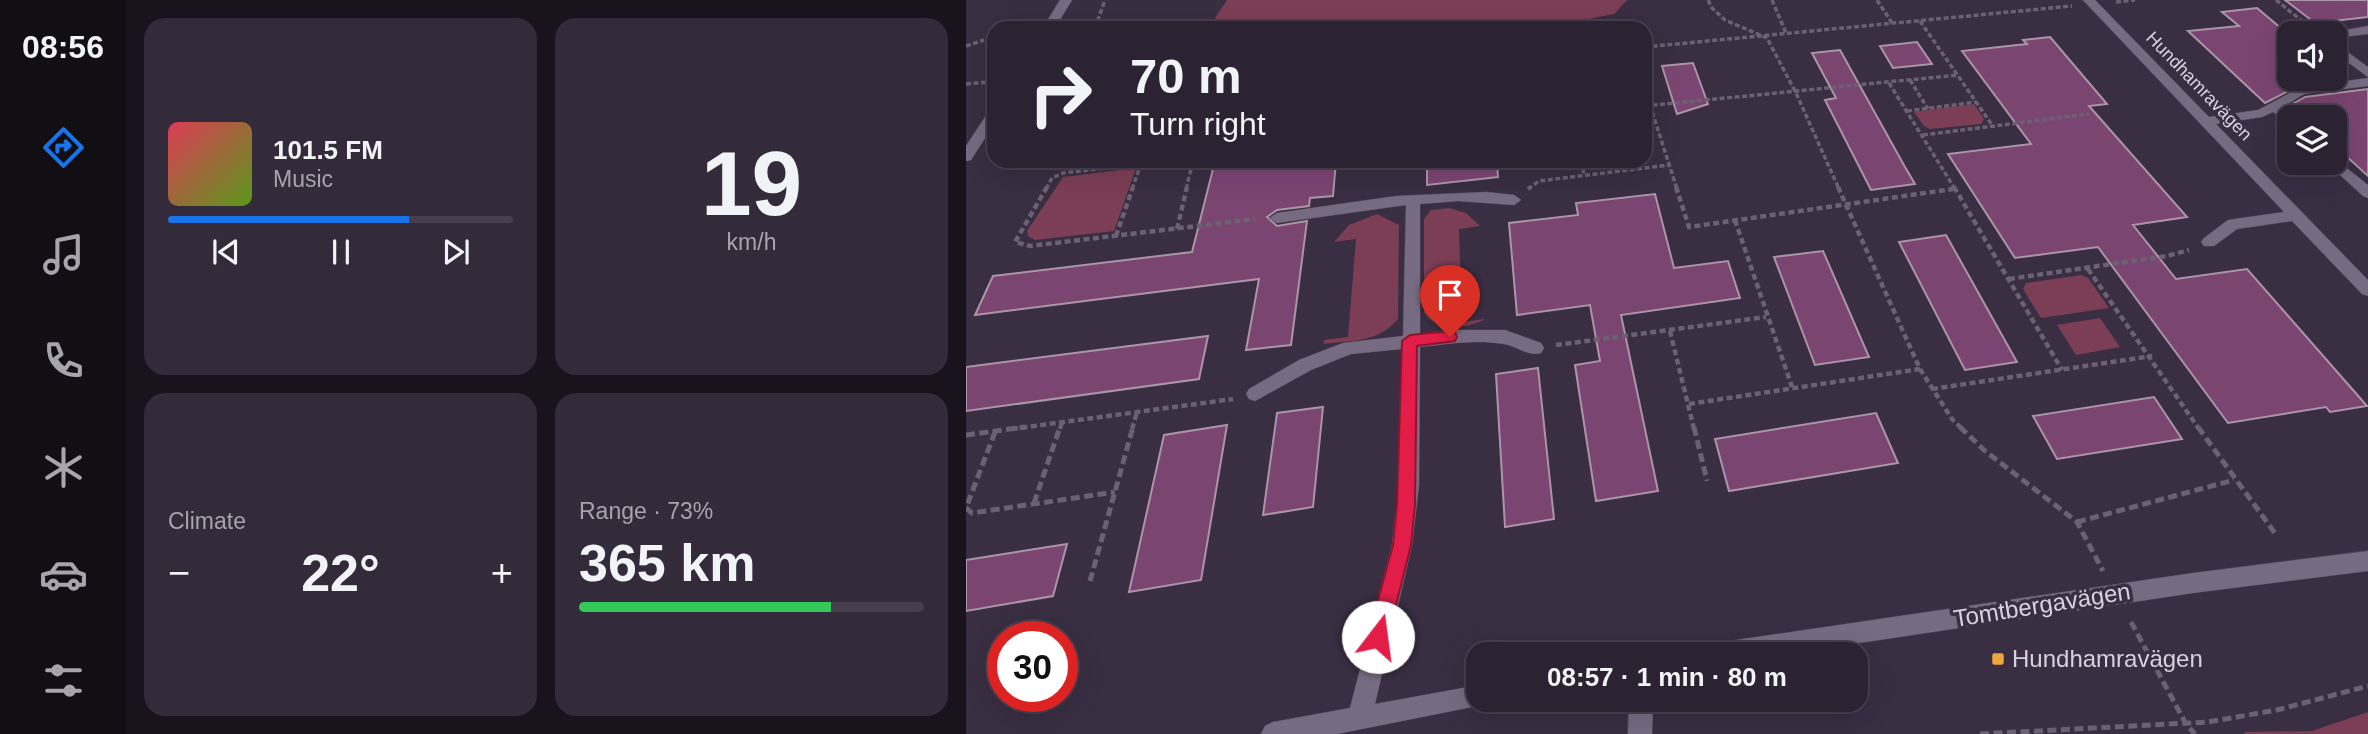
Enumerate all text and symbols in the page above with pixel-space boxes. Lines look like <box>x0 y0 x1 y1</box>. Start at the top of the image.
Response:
map controls <box>2277 21 2347 175</box>
button: sound <box>2277 21 2347 91</box>
street label: Hundhamravägen <box>2142 28 2256 144</box>
text: 08:56 <box>22 29 104 65</box>
icon: right <box>1015 49 1106 140</box>
text: 70 m <box>1130 49 1242 103</box>
button: layers <box>2277 105 2347 175</box>
text: Turn right <box>1130 106 1266 142</box>
icon: directions <box>39 123 88 172</box>
text: 19 <box>701 133 802 234</box>
text: 101.5 FM <box>273 135 383 165</box>
text: Music <box>273 166 333 192</box>
text: km/h <box>727 229 776 255</box>
icon: music <box>39 230 88 279</box>
icon: previous <box>207 233 245 271</box>
icon: pause <box>322 233 360 271</box>
icon: next <box>437 233 475 271</box>
pin <box>1420 265 1480 337</box>
icon: arrive <box>1431 276 1469 314</box>
icon: phone <box>39 336 88 385</box>
icon: climate <box>39 443 88 492</box>
text: Range · 73% <box>579 498 713 524</box>
text: Climate <box>168 508 246 534</box>
text: 365 km <box>579 534 755 592</box>
text: 22° <box>301 544 380 602</box>
icon: car <box>39 550 88 599</box>
text: − <box>168 552 190 594</box>
text: + <box>491 552 513 594</box>
street label: Tomtbergavägen <box>1952 577 2132 632</box>
position arrow <box>1341 600 1415 674</box>
speed limit sign: 30 <box>987 621 1078 712</box>
place label: Hundhamravägen <box>2012 645 2203 672</box>
marker: Hundhamravägen <box>1990 651 2006 667</box>
icon: filters <box>39 656 88 705</box>
text: 08:57 · 1 min · 80 m <box>1547 662 1787 692</box>

